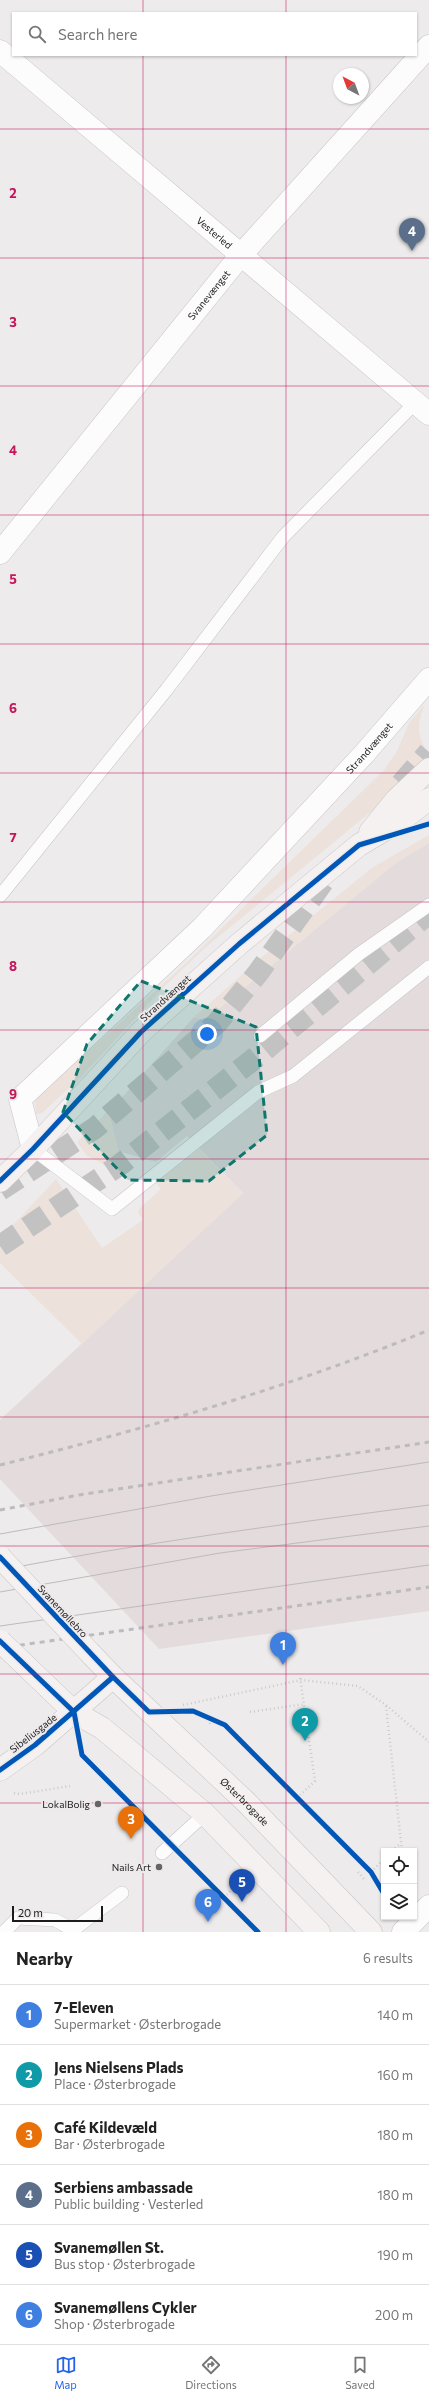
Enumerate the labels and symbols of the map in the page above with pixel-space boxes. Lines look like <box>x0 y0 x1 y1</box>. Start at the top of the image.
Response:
north arrow <box>333 68 369 104</box>
text: 2 <box>9 185 17 201</box>
street label: Vesterled <box>194 214 235 251</box>
pin: 4 <box>399 218 425 251</box>
street label: Svanevænget <box>185 268 232 322</box>
text: 3 <box>9 314 17 330</box>
text: 4 <box>9 442 17 458</box>
text: 5 <box>9 571 17 587</box>
text: 6 <box>9 700 17 716</box>
street label: Strandvænget <box>343 720 395 776</box>
text: 7 <box>9 829 17 845</box>
text: 8 <box>9 958 17 974</box>
street label: Strandvænget <box>137 972 193 1024</box>
your location <box>197 1024 217 1044</box>
text: 9 <box>9 1086 17 1102</box>
street label: Svanemøllebro <box>36 1582 90 1640</box>
pin: 1 <box>270 1632 296 1665</box>
pin: 2 <box>292 1708 318 1741</box>
street label: Sibeliusgade <box>7 1711 59 1755</box>
street label: Østerbrogade <box>218 1775 271 1828</box>
place label: LokalBolig <box>42 1798 91 1810</box>
marker: LokalBolig <box>93 1799 103 1809</box>
pin: 3 <box>118 1806 144 1839</box>
place label: Nails Art <box>112 1861 151 1873</box>
marker: Nails Art <box>154 1862 164 1872</box>
pin: 5 <box>229 1869 255 1902</box>
pin: 6 <box>195 1889 221 1922</box>
scale bar <box>12 1904 103 1923</box>

